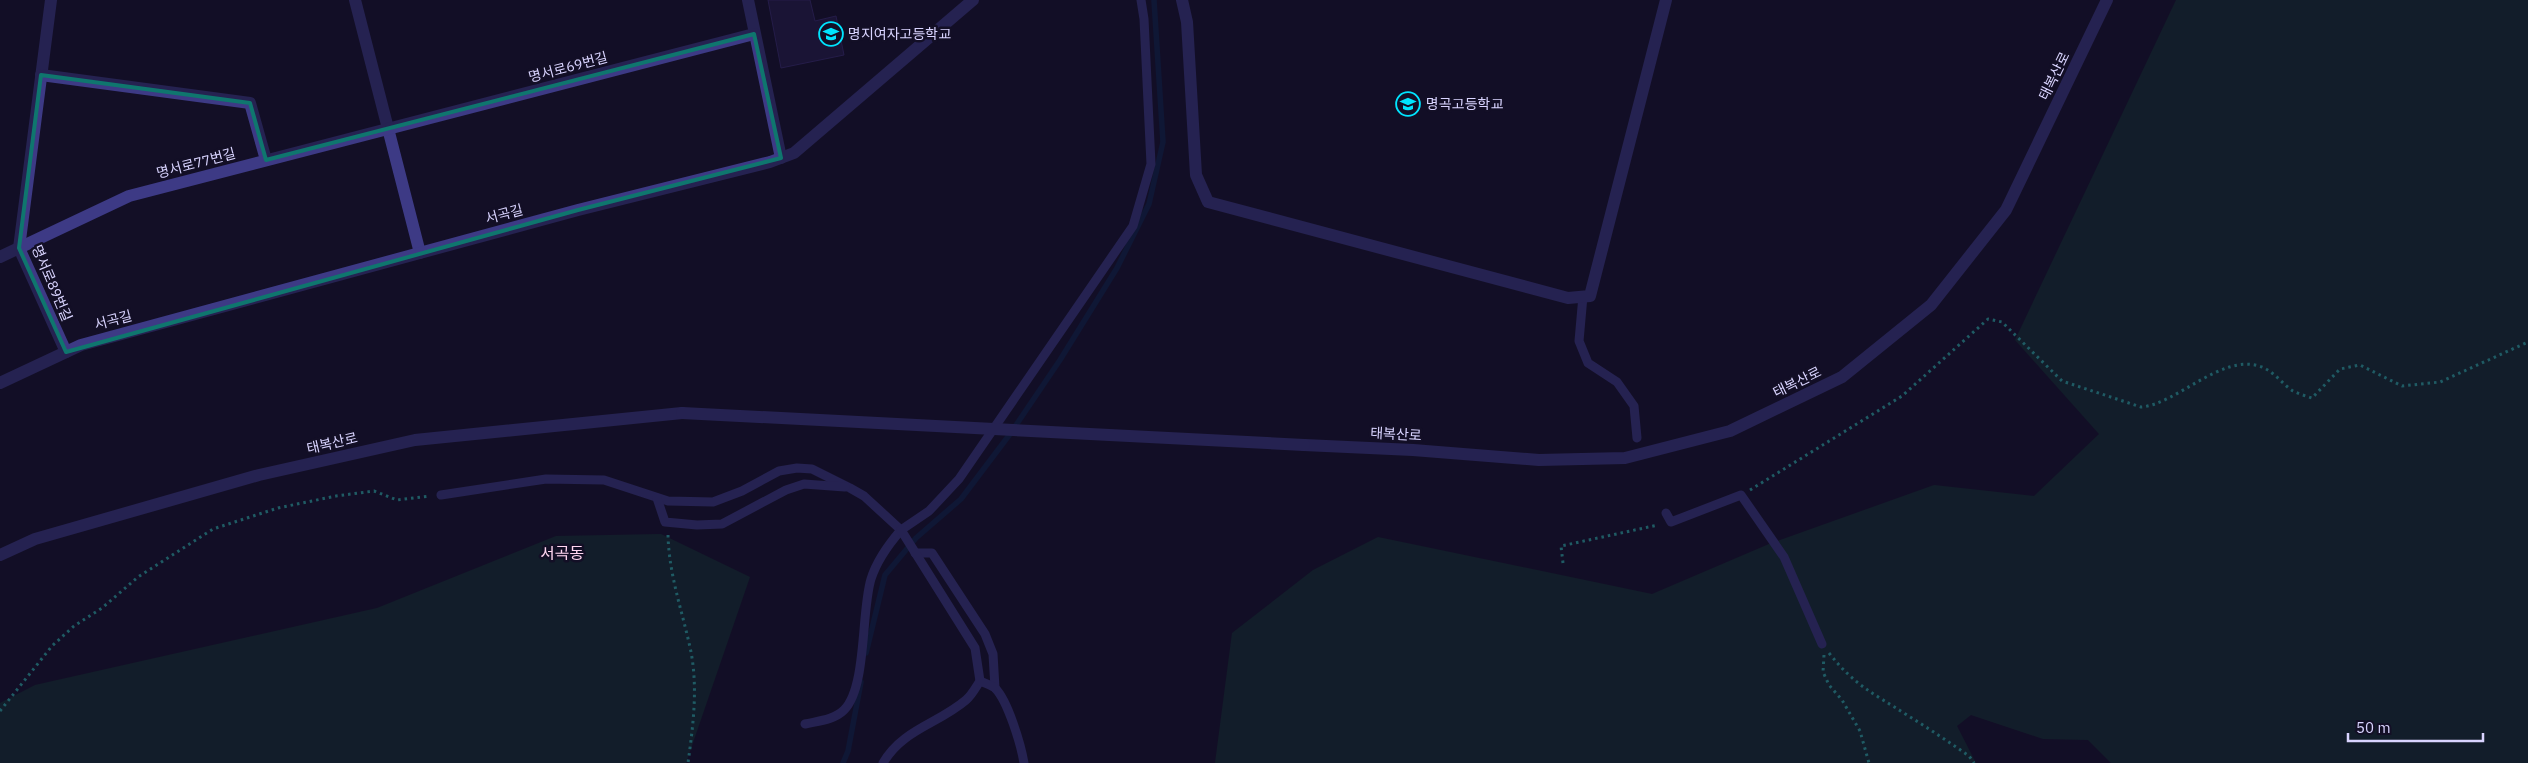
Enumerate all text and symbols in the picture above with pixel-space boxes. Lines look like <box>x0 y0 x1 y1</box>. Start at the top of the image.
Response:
school or university icon: 명지여자고등학교 <box>818 21 844 47</box>
place label: 명지여자고등학교 <box>848 25 951 43</box>
street label: 명서로69번길 <box>526 48 610 86</box>
street label: 태복산로 <box>2035 49 2073 103</box>
school or university icon: 명곡고등학교 <box>1395 91 1421 117</box>
place label: 명곡고등학교 <box>1426 95 1503 113</box>
street label: 명서로77번길 <box>154 144 238 182</box>
street label: 서곡길 <box>483 200 525 228</box>
street label: 명서로89번길 <box>28 242 76 324</box>
street label: 서곡길 <box>92 306 134 334</box>
street label: 태복산로 <box>1770 363 1824 401</box>
street label: 태복산로 <box>1370 424 1422 444</box>
street label: 태복산로 <box>305 428 359 458</box>
district label: 서곡동 <box>540 543 584 563</box>
scale bar <box>2348 710 2483 742</box>
text: 50 m <box>2356 718 2391 737</box>

